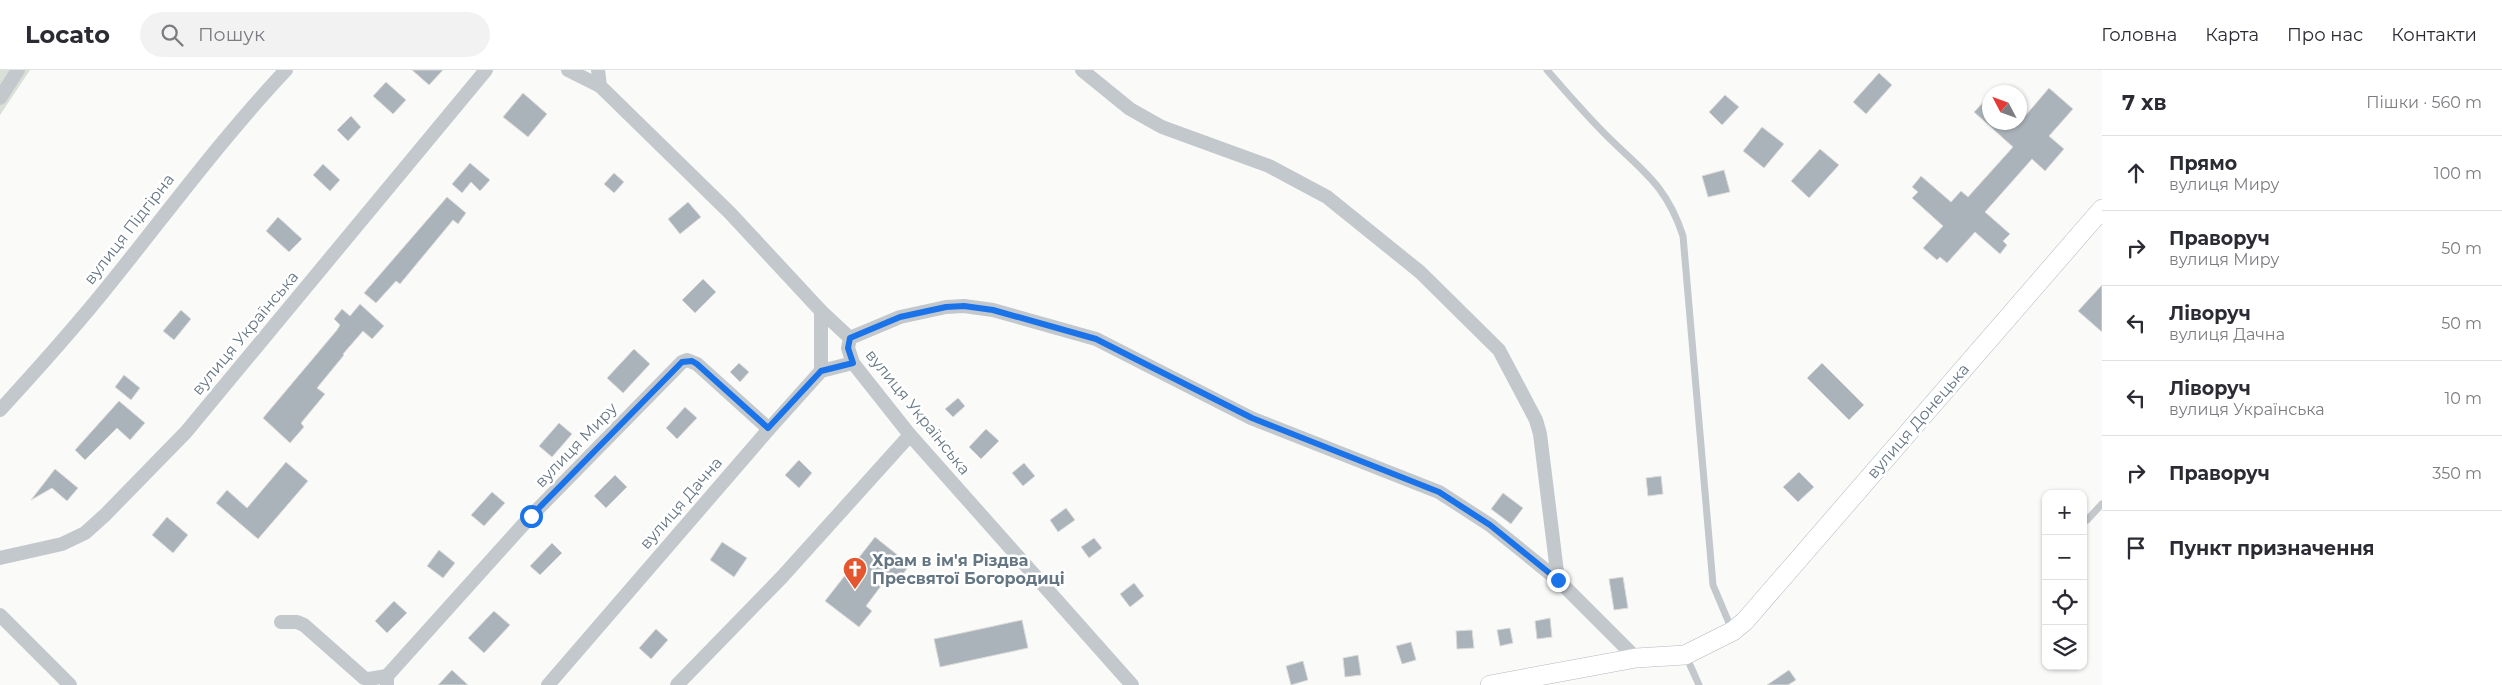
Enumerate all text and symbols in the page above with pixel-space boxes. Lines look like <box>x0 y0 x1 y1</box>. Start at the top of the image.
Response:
search box <box>140 12 490 57</box>
text: Locato <box>25 20 110 49</box>
icon: search <box>158 21 186 49</box>
text: Пошук <box>198 23 265 46</box>
text: Головна <box>2101 24 2177 46</box>
text: Карта <box>2205 24 2259 46</box>
text: Про нас <box>2287 24 2363 46</box>
text: Контакти <box>2391 24 2477 46</box>
north arrow <box>1982 85 2027 130</box>
text: 7 хв <box>2122 90 2166 115</box>
text: Пішки · 560 m <box>2366 93 2482 112</box>
text: Прямо <box>2169 152 2237 175</box>
icon: ahead <box>2122 159 2150 187</box>
text: 100 m <box>2434 164 2482 183</box>
street label: вулиця Підгірна <box>80 170 178 288</box>
text: вулиця Миру <box>2169 175 2279 194</box>
text: Праворуч <box>2169 227 2270 250</box>
icon: right <box>2122 234 2150 262</box>
text: 50 m <box>2441 239 2482 258</box>
text: вулиця Миру <box>2169 250 2279 269</box>
street label: вулиця Українська <box>188 267 302 399</box>
text: Ліворуч <box>2169 302 2251 325</box>
icon: left <box>2122 309 2150 337</box>
text: 50 m <box>2441 314 2482 333</box>
text: вулиця Дачна <box>2169 325 2285 344</box>
street label: вулиця Українська <box>862 346 974 478</box>
street label: вулиця Донецька <box>1863 360 1973 482</box>
text: Ліворуч <box>2169 377 2251 400</box>
icon: left <box>2122 384 2150 412</box>
text: 10 m <box>2444 389 2482 408</box>
street label: вулиця Миру <box>531 399 621 491</box>
text: вулиця Українська <box>2169 400 2325 419</box>
street label: вулиця Дачна <box>636 453 726 553</box>
icon: right <box>2122 459 2150 487</box>
text: Праворуч <box>2169 462 2270 485</box>
text: 350 m <box>2432 464 2482 483</box>
map controls <box>2042 490 2087 670</box>
button: + <box>2042 490 2087 535</box>
route start <box>520 505 543 528</box>
icon: arrive <box>2122 534 2150 562</box>
button: − <box>2042 535 2087 580</box>
text: Пункт призначення <box>2169 537 2375 560</box>
place label: Храм в ім'я Різдва Пресвятої Богородиці <box>872 551 1065 588</box>
church icon: Храм в ім'я Різдва Пресвятої Богородиці <box>842 556 868 590</box>
route end <box>1547 569 1570 592</box>
button: locate <box>2042 580 2087 625</box>
button: layers <box>2042 625 2087 670</box>

